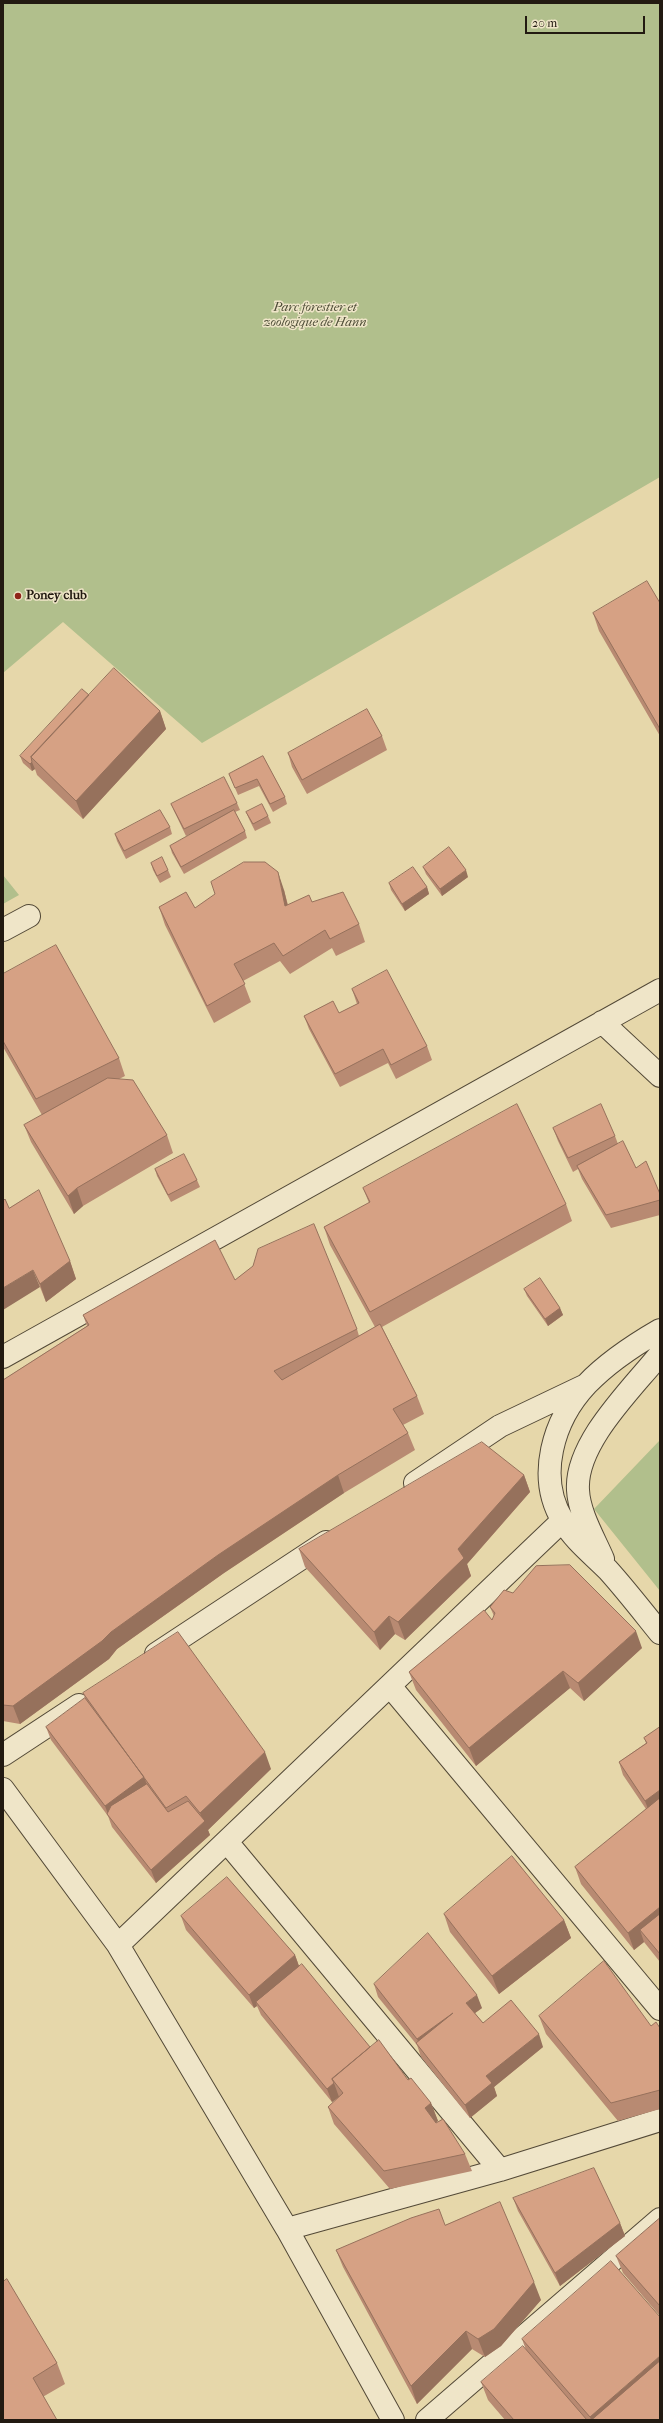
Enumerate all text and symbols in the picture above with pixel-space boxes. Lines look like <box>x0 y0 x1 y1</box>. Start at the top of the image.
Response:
scale bar <box>527 8 647 34</box>
text: 20 m <box>532 16 557 30</box>
park label: Parc forestier et zoologique de Hann <box>263 300 367 331</box>
place label: Poney club <box>26 588 87 604</box>
marker: Poney club <box>13 591 23 601</box>

